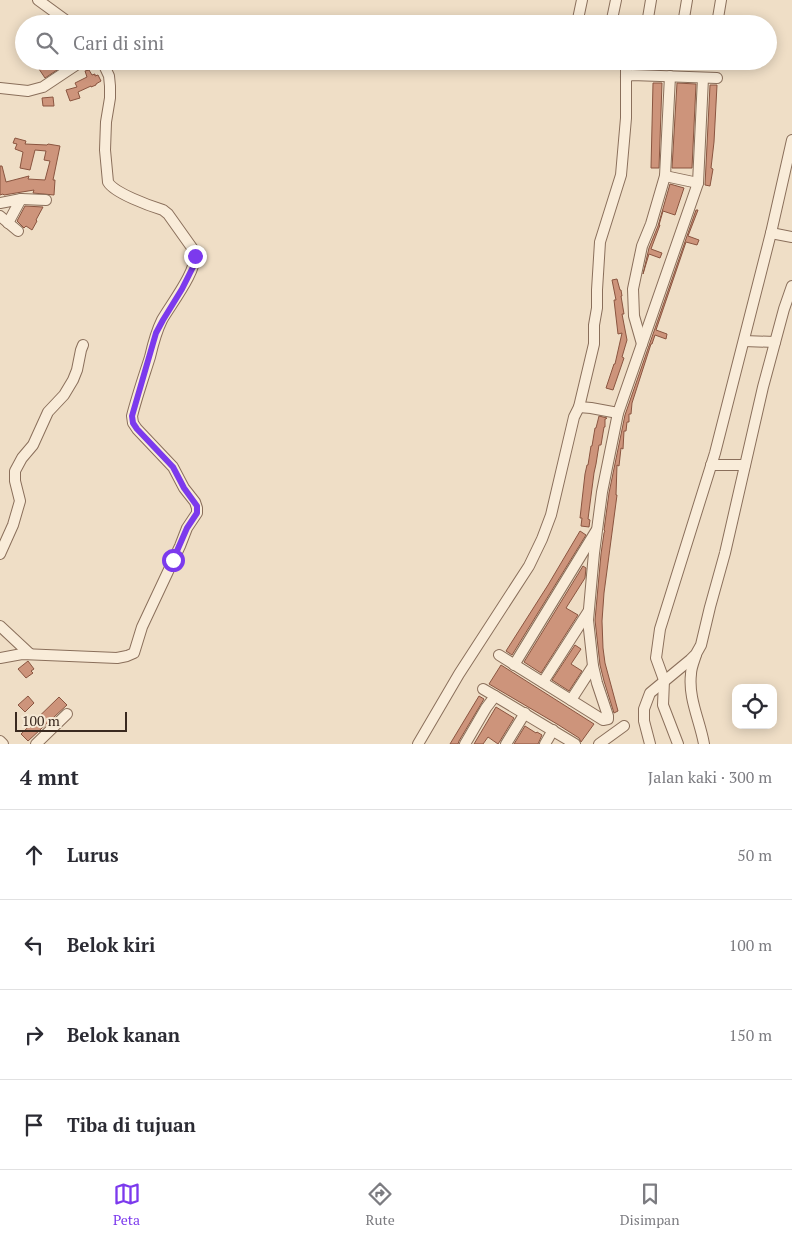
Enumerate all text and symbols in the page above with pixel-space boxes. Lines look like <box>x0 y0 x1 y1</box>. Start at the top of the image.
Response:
search box <box>15 15 777 70</box>
icon: search <box>33 29 61 57</box>
text: Cari di sini <box>73 30 164 55</box>
route end <box>184 245 207 268</box>
route start <box>162 549 185 572</box>
map controls <box>732 684 777 729</box>
button: locate <box>732 684 777 729</box>
scale bar <box>15 709 128 732</box>
text: 100 m <box>22 711 60 730</box>
text: 4 mnt <box>20 763 79 791</box>
text: Jalan kaki · 300 m <box>648 766 772 788</box>
icon: ahead <box>20 841 48 869</box>
text: Lurus <box>67 842 119 867</box>
text: 50 m <box>737 844 772 866</box>
icon: left <box>20 931 48 959</box>
text: Belok kiri <box>67 932 155 957</box>
text: 100 m <box>729 934 772 956</box>
icon: right <box>20 1021 48 1049</box>
text: Belok kanan <box>67 1022 180 1047</box>
text: 150 m <box>729 1024 772 1046</box>
icon: arrive <box>20 1111 48 1139</box>
text: Tiba di tujuan <box>67 1112 196 1137</box>
tab: Peta <box>113 1180 141 1229</box>
tab: Rute <box>366 1180 395 1229</box>
tab: Disimpan <box>620 1180 680 1229</box>

